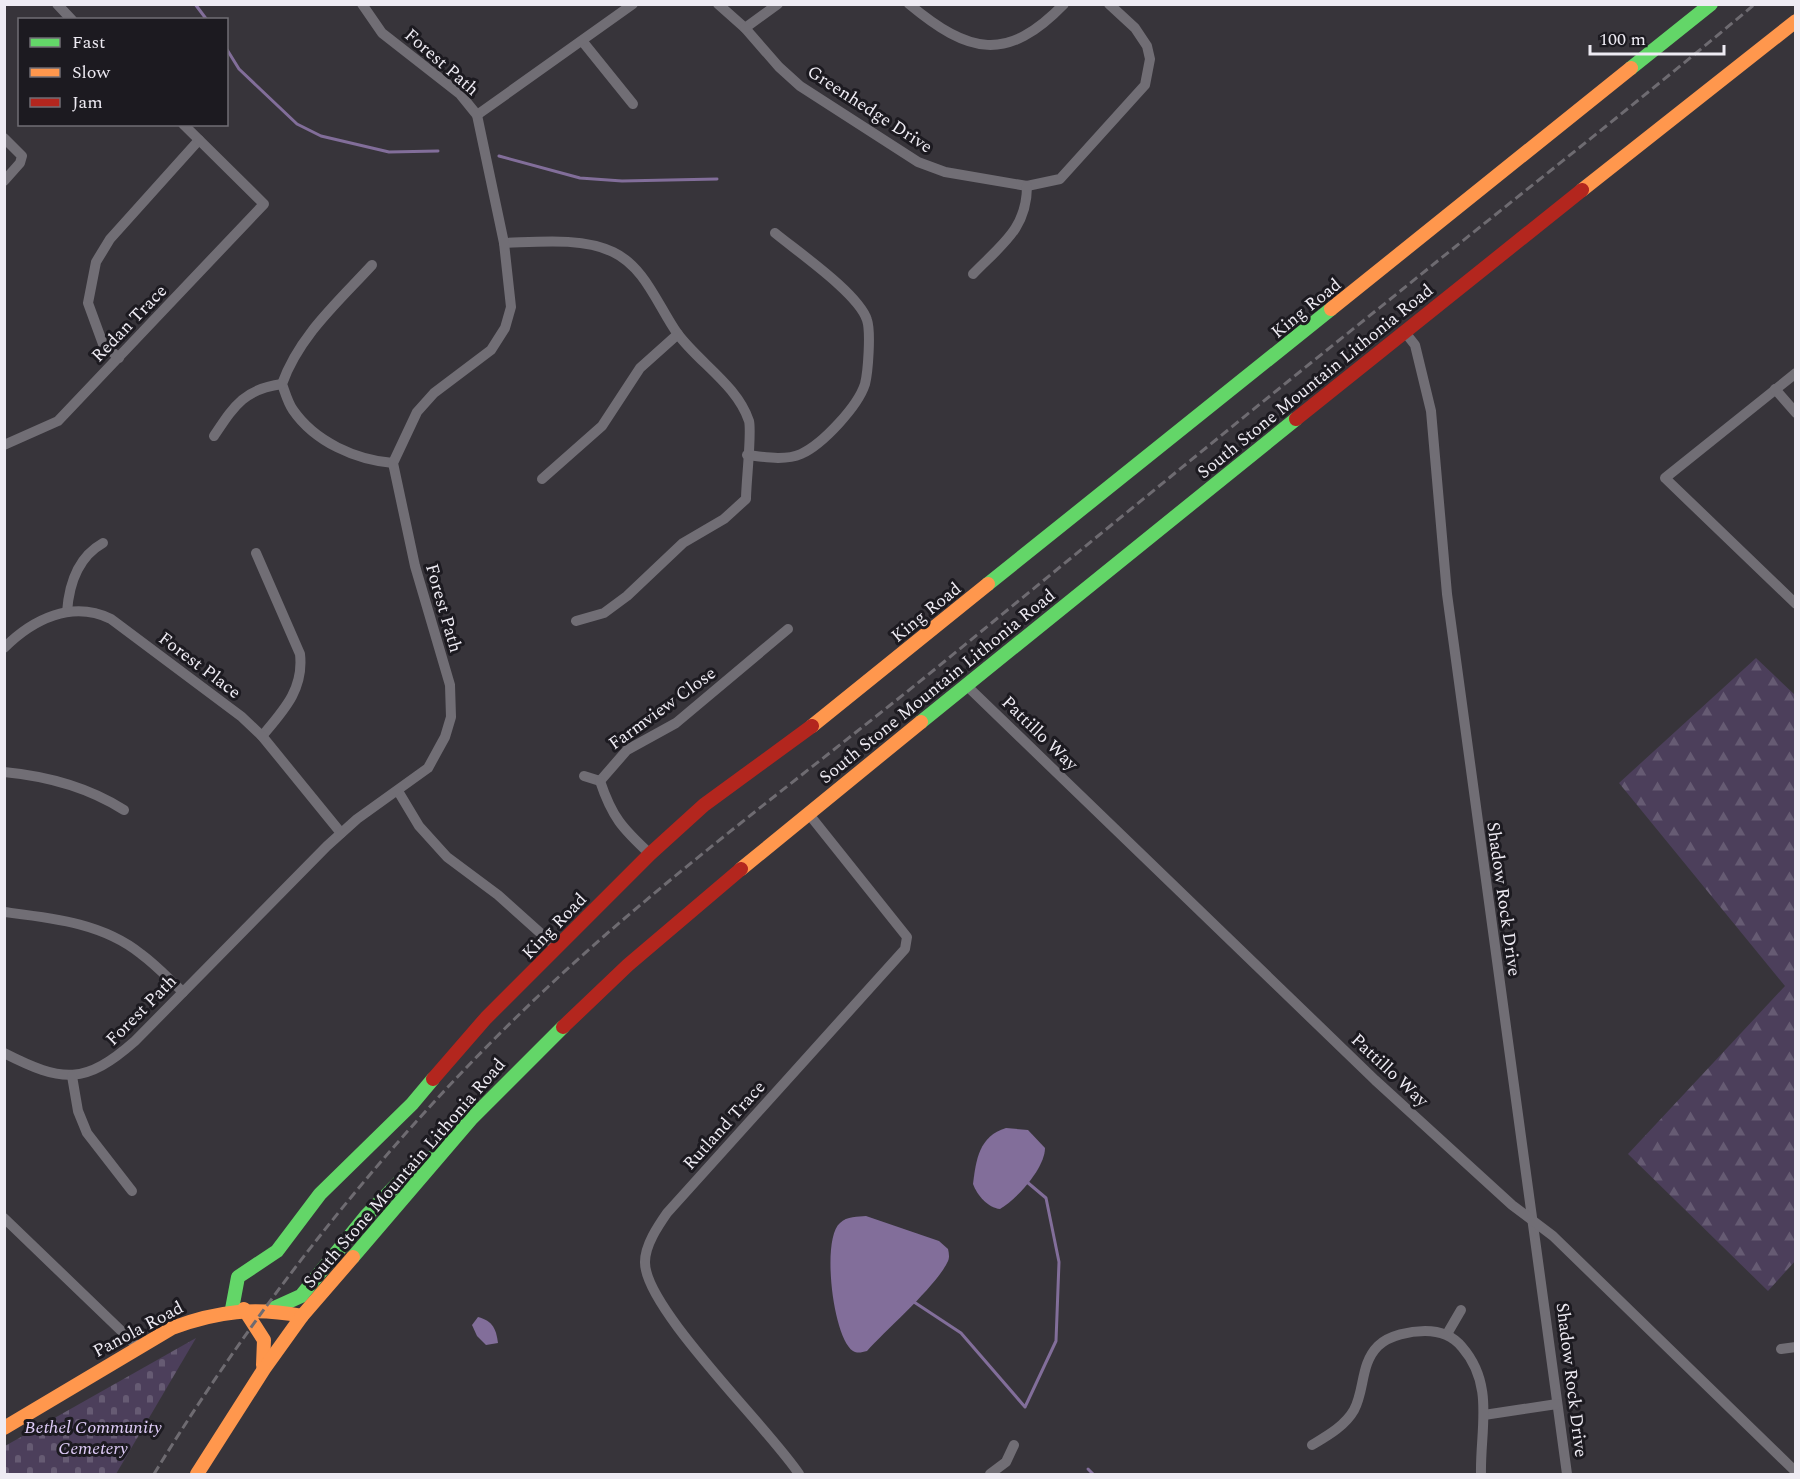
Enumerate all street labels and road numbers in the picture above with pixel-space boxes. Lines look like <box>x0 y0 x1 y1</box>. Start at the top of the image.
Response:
street label: Forest Path <box>398 22 485 103</box>
street label: Greenhedge Drive <box>802 59 938 160</box>
street label: King Road <box>1265 272 1347 345</box>
street label: South Stone Mountain Lithonia Road <box>1191 277 1439 485</box>
street label: Redan Trace <box>85 278 174 369</box>
street label: Forest Path <box>418 561 469 656</box>
street label: King Road <box>885 576 967 649</box>
street label: South Stone Mountain Lithonia Road <box>813 582 1061 790</box>
street label: Forest Place <box>153 625 247 706</box>
street label: Farmview Close <box>603 660 722 757</box>
street label: Pattillo Way <box>995 690 1085 778</box>
street label: Shadow Rock Drive <box>1479 820 1528 978</box>
street label: King Road <box>516 887 593 966</box>
street label: Forest Path <box>100 969 183 1052</box>
street label: Pattillo Way <box>1345 1027 1436 1114</box>
street label: South Stone Mountain Lithonia Road <box>297 1052 512 1294</box>
street label: Rutland Trace <box>677 1074 772 1176</box>
street label: Panola Road <box>88 1294 188 1365</box>
street label: Shadow Rock Drive <box>1549 1301 1594 1459</box>

